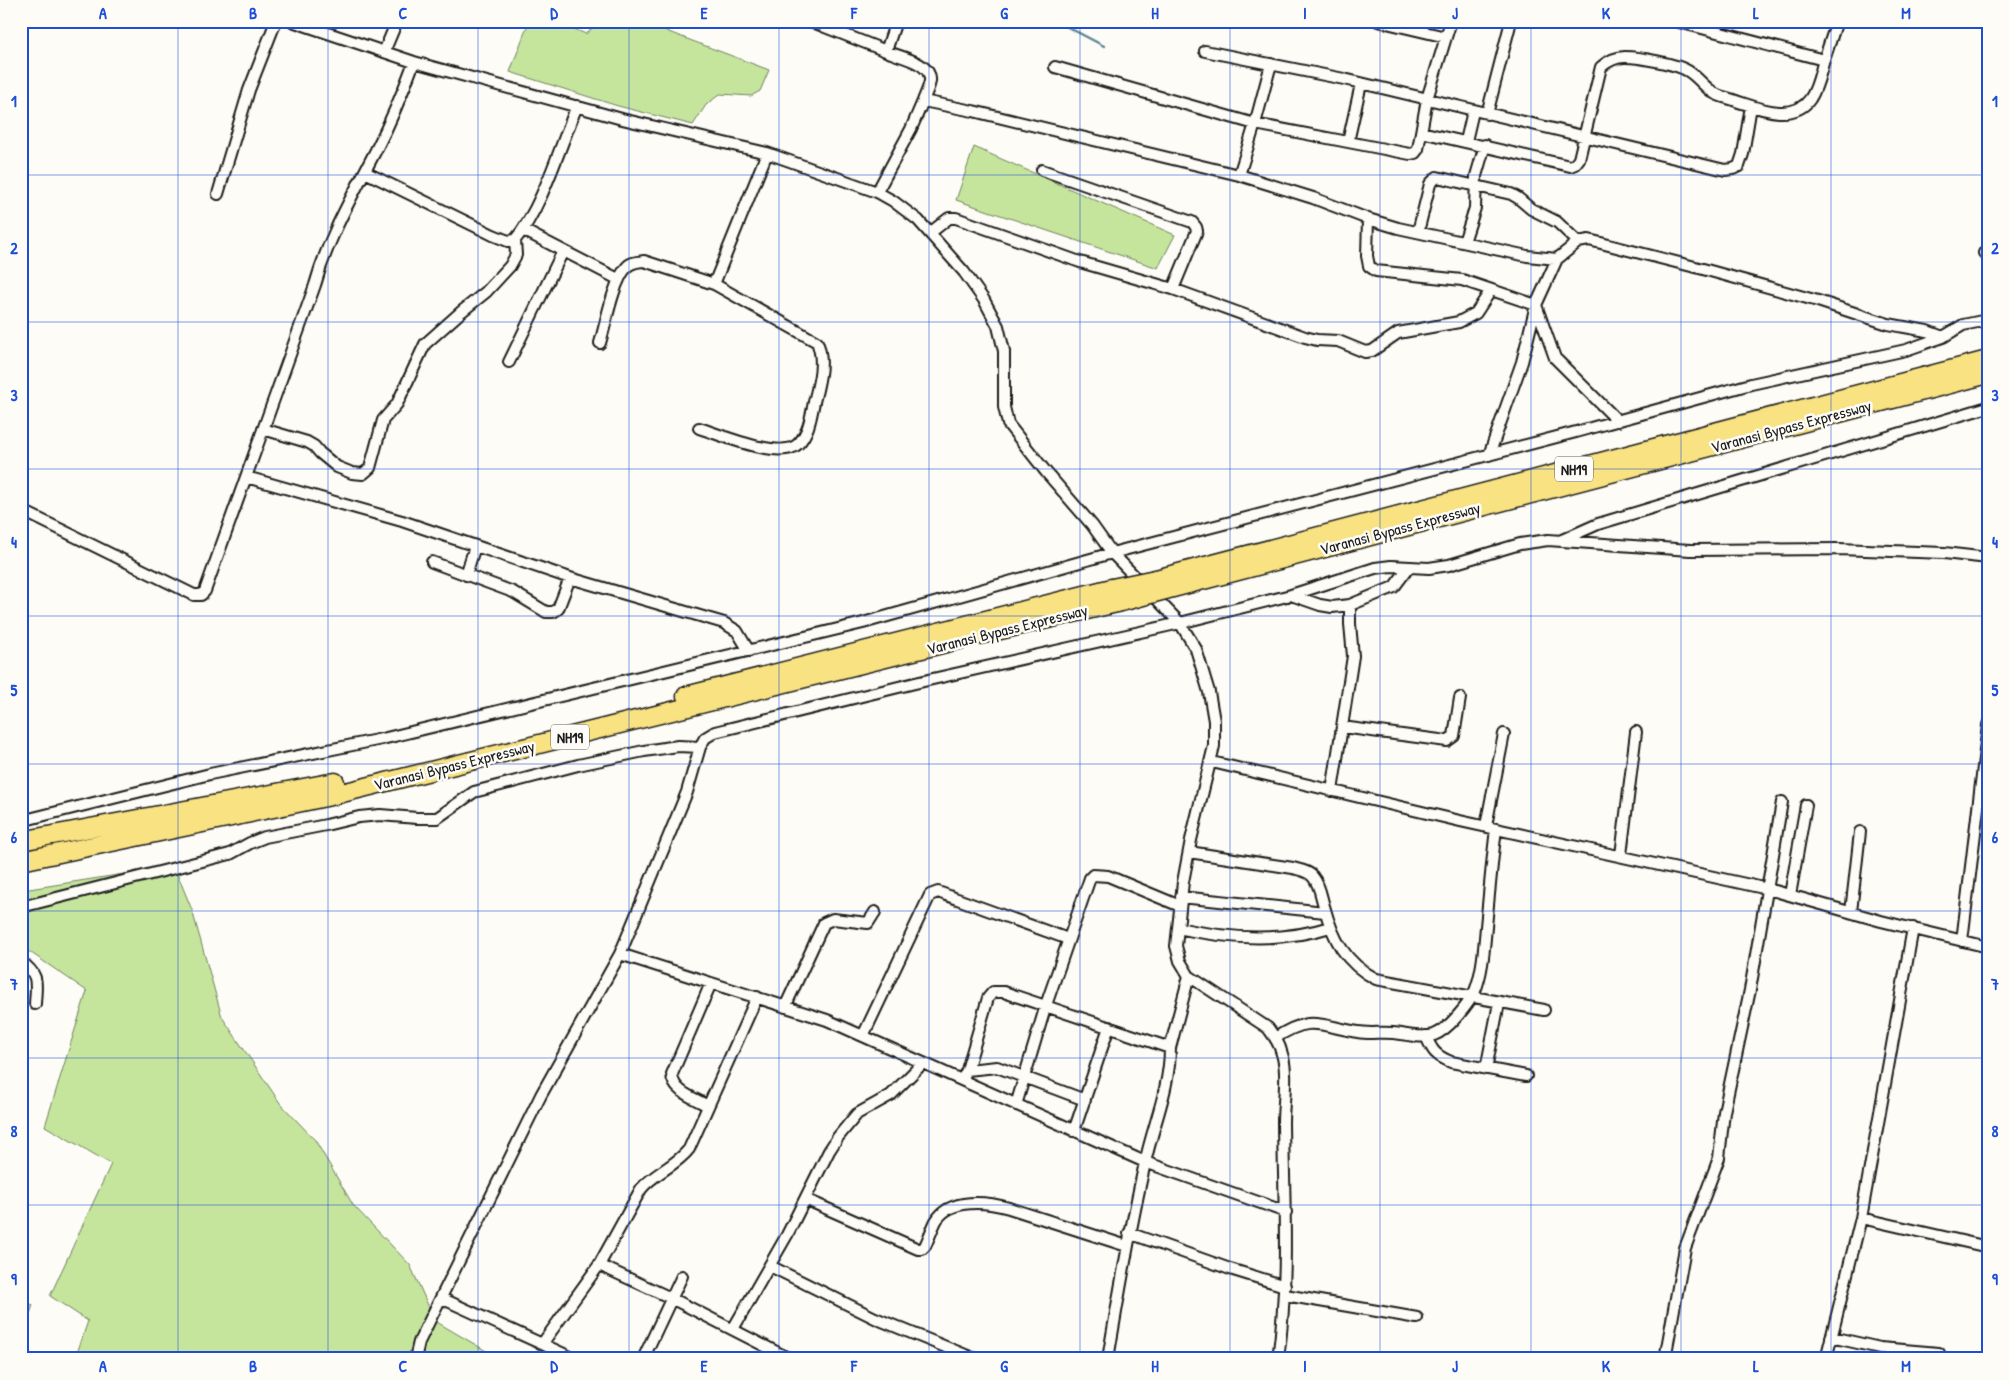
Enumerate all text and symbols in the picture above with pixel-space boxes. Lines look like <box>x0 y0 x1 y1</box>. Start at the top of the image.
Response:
text: A <box>99 2 107 24</box>
text: B <box>249 2 257 24</box>
text: C <box>399 2 408 24</box>
text: D <box>550 2 558 24</box>
text: E <box>700 2 708 24</box>
text: F <box>850 2 858 24</box>
text: G <box>1000 2 1008 24</box>
text: H <box>1151 2 1159 24</box>
text: I <box>1303 2 1307 24</box>
text: J <box>1452 2 1458 24</box>
text: K <box>1602 2 1611 24</box>
text: L <box>1753 2 1759 24</box>
text: M <box>1901 2 1911 24</box>
text: 1 <box>11 90 17 112</box>
text: 1 <box>1992 90 1998 112</box>
text: 2 <box>10 237 18 259</box>
text: 2 <box>1991 237 1999 259</box>
text: 3 <box>10 384 18 406</box>
text: 3 <box>1991 384 1999 406</box>
street label: Varanasi Bypass Expressway <box>1708 394 1874 458</box>
road number: NH19 <box>1555 456 1593 482</box>
street label: Varanasi Bypass Expressway <box>1317 496 1483 560</box>
text: 4 <box>11 531 17 553</box>
text: 4 <box>1992 531 1998 553</box>
street label: Varanasi Bypass Expressway <box>924 598 1090 660</box>
text: 5 <box>11 679 18 701</box>
text: 5 <box>1992 679 1999 701</box>
road number: NH19 <box>551 724 589 750</box>
street label: Varanasi Bypass Expressway <box>371 734 537 796</box>
text: 6 <box>11 826 18 848</box>
text: 6 <box>1992 826 1999 848</box>
text: 7 <box>9 973 18 995</box>
text: 7 <box>1990 973 1999 995</box>
text: 8 <box>11 1120 18 1142</box>
text: 8 <box>1992 1120 1999 1142</box>
text: 9 <box>11 1268 17 1290</box>
text: 9 <box>1992 1268 1998 1290</box>
text: A <box>99 1355 107 1377</box>
text: B <box>249 1355 257 1377</box>
text: C <box>399 1355 408 1377</box>
text: D <box>550 1355 558 1377</box>
text: E <box>700 1355 708 1377</box>
text: F <box>850 1355 858 1377</box>
text: G <box>1000 1355 1008 1377</box>
text: H <box>1151 1355 1159 1377</box>
text: I <box>1303 1355 1307 1377</box>
text: J <box>1452 1355 1458 1377</box>
text: K <box>1602 1355 1611 1377</box>
text: L <box>1753 1355 1759 1377</box>
text: M <box>1901 1355 1911 1377</box>

